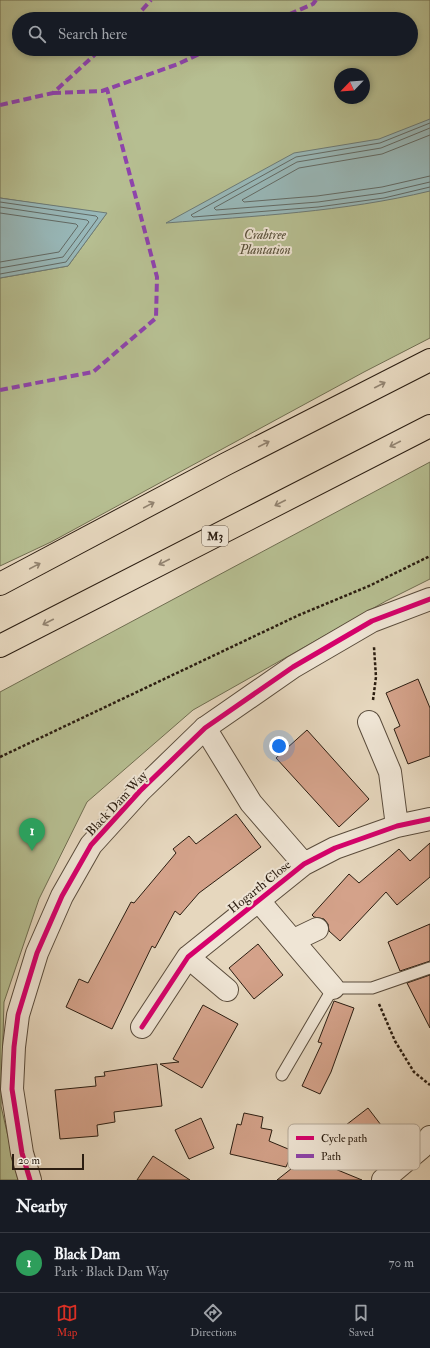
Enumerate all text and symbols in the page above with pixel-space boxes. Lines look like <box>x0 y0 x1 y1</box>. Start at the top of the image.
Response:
search box <box>12 12 418 56</box>
icon: search <box>26 23 48 45</box>
text: Search here <box>58 25 127 44</box>
north arrow <box>334 68 370 104</box>
park label: Crabtree Plantation <box>238 227 291 258</box>
one-way arrow <box>374 381 386 388</box>
one-way arrow <box>258 440 270 448</box>
one-way arrow <box>390 441 402 448</box>
one-way arrow <box>274 500 286 507</box>
one-way arrow <box>143 501 155 509</box>
road number: M3 <box>202 526 228 546</box>
one-way arrow <box>158 559 170 567</box>
one-way arrow <box>28 562 40 569</box>
one-way arrow <box>42 619 54 626</box>
your location <box>269 736 289 756</box>
street label: Black Dam Way <box>83 768 152 840</box>
pin: 1 <box>19 818 45 851</box>
street label: Hogarth Close <box>225 856 295 917</box>
legend <box>288 1124 420 1170</box>
text: Cycle path <box>321 1132 367 1146</box>
text: Path <box>321 1150 341 1163</box>
scale bar <box>12 1152 84 1171</box>
text: 20 m <box>18 1154 40 1167</box>
text: Nearby <box>16 1196 67 1217</box>
text: Black Dam <box>54 1245 120 1264</box>
text: 1 <box>27 1255 31 1271</box>
text: 70 m <box>389 1255 414 1271</box>
text: Park · Black Dam Way <box>54 1264 169 1280</box>
tab: Map <box>56 1302 78 1339</box>
tab: Directions <box>190 1302 237 1339</box>
tab: Saved <box>349 1302 374 1339</box>

